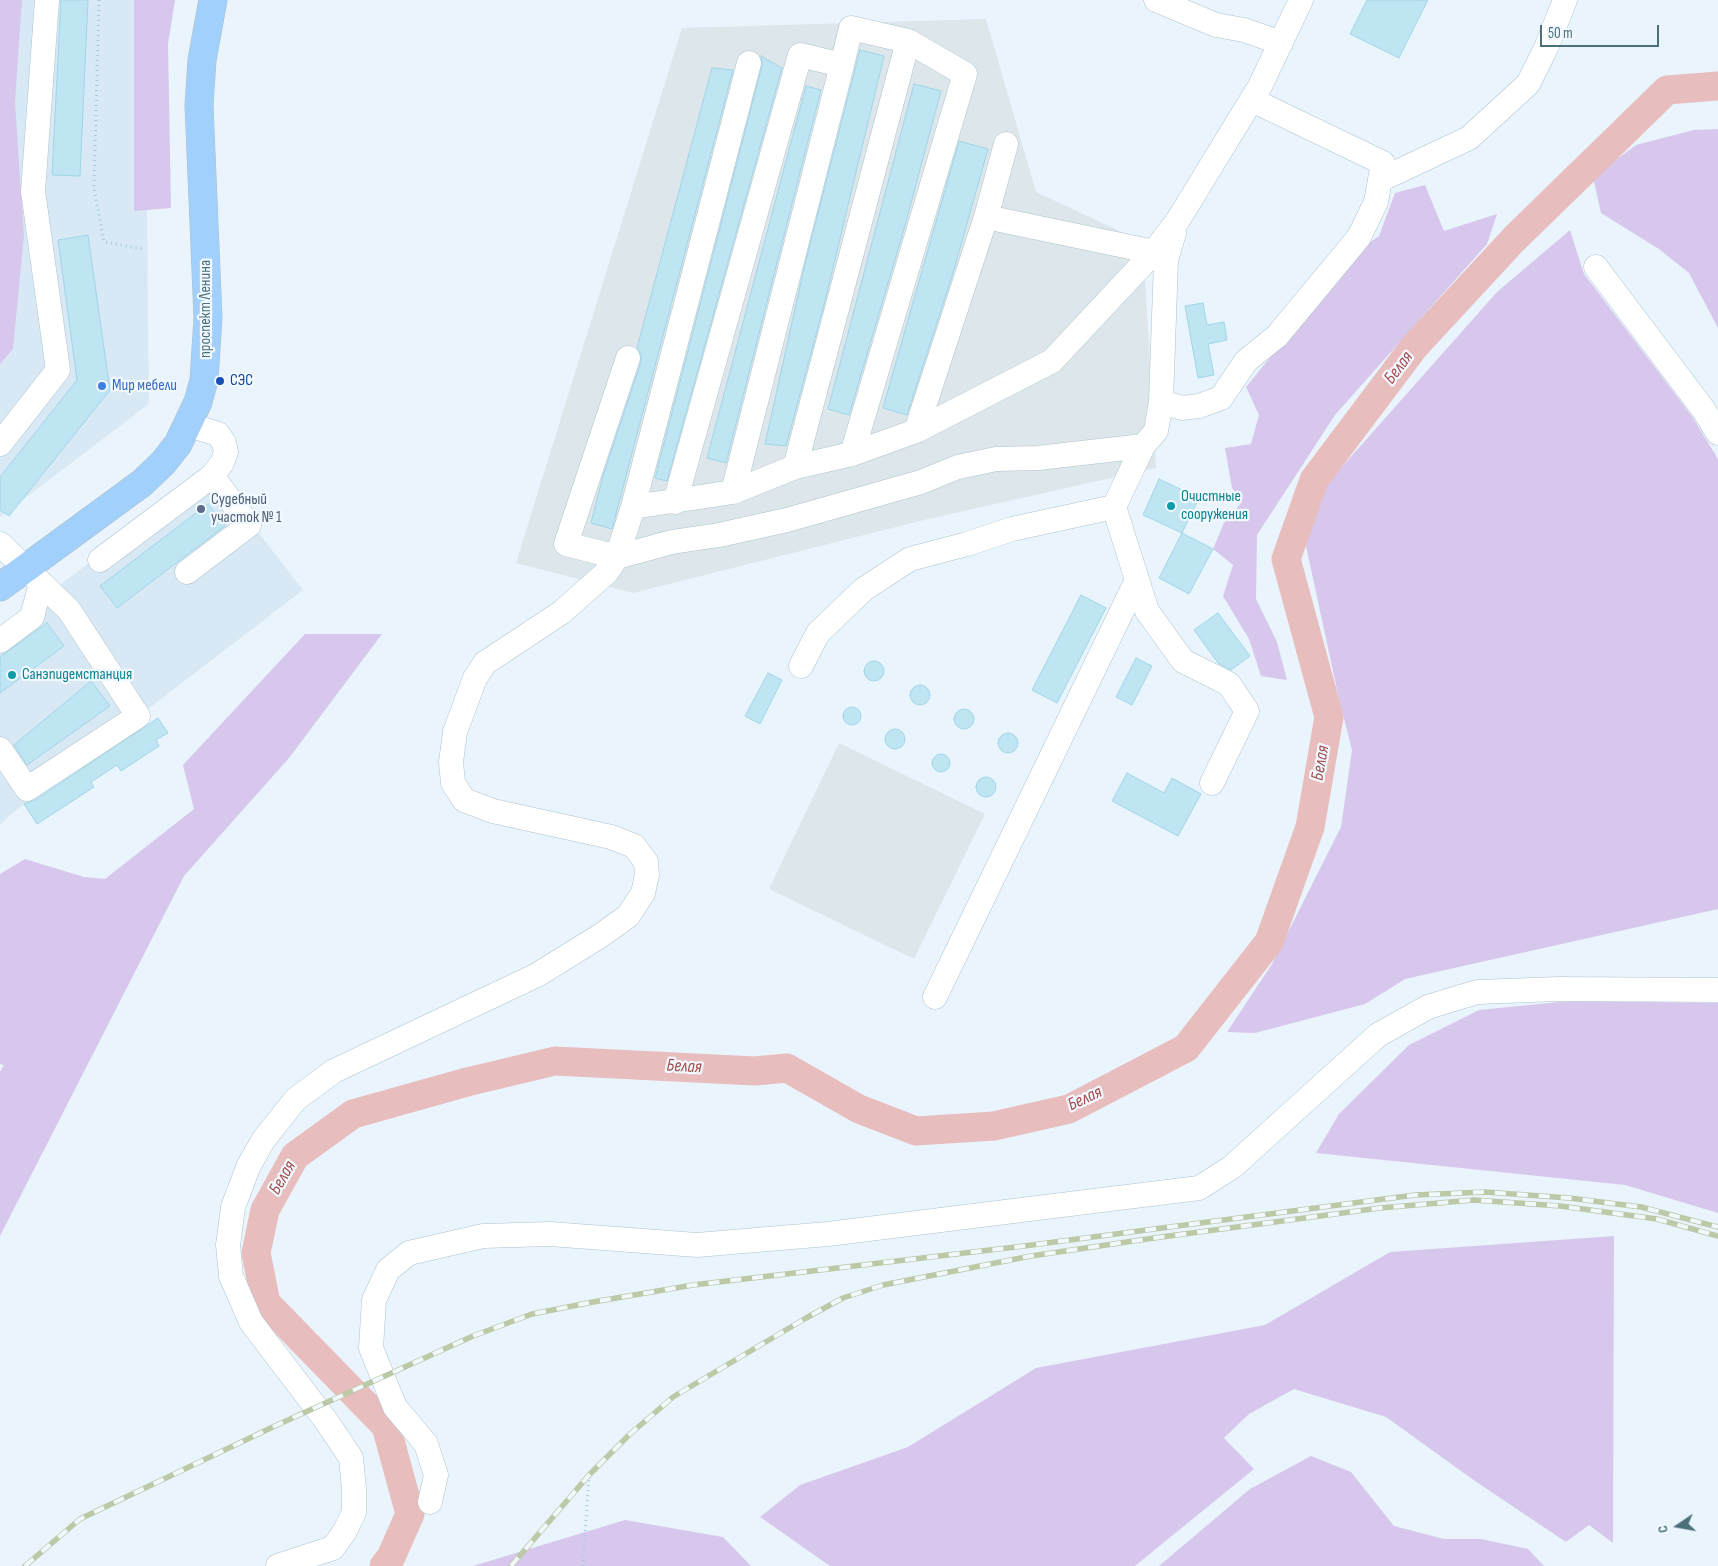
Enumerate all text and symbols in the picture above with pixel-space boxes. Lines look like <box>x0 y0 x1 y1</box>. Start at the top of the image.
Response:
scale bar <box>1543 15 1662 47</box>
text: 50 m <box>1548 24 1573 43</box>
street label: проспект Ленина <box>196 260 216 358</box>
water label: Белая <box>1380 347 1418 389</box>
place label: СЭС <box>230 371 253 391</box>
marker: СЭС <box>214 375 226 387</box>
place label: Мир мебели <box>112 376 177 396</box>
marker: Мир мебели <box>96 380 108 392</box>
place label: Очистные сооружения <box>1181 487 1248 525</box>
place label: Судебный участок № 1 <box>211 490 282 528</box>
marker: Очистные сооружения <box>1165 500 1177 512</box>
marker: Судебный участок № 1 <box>195 503 207 515</box>
place label: Санэпидемстанция <box>22 665 132 685</box>
marker: Санэпидемстанция <box>6 669 18 681</box>
water label: Белая <box>1307 744 1335 782</box>
water label: Белая <box>666 1055 702 1079</box>
water label: Белая <box>1064 1082 1106 1116</box>
water label: Белая <box>265 1157 301 1199</box>
north arrow <box>1653 1501 1703 1551</box>
text: С <box>1654 1524 1672 1535</box>

